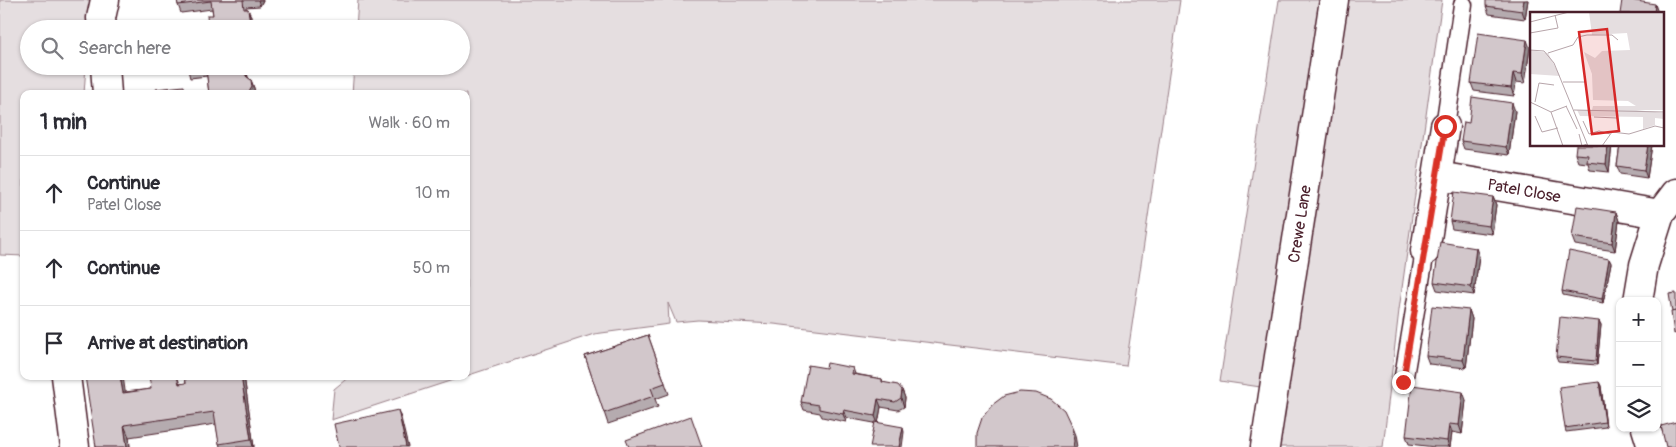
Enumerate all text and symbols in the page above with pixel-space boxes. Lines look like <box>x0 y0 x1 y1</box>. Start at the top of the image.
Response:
inset map <box>1530 12 1664 146</box>
search box <box>20 20 470 75</box>
icon: search <box>38 34 66 62</box>
text: Search here <box>78 36 171 60</box>
text: 1 min <box>40 109 87 136</box>
text: Walk · 60 m <box>368 113 450 133</box>
route start <box>1434 115 1457 138</box>
text: Continue <box>87 171 160 195</box>
street label: Patel Close <box>1486 175 1562 207</box>
icon: ahead <box>40 179 68 207</box>
text: 10 m <box>415 183 450 203</box>
street label: Crewe Lane <box>1284 184 1316 264</box>
text: Patel Close <box>87 195 161 215</box>
icon: ahead <box>40 254 68 282</box>
text: Continue <box>87 256 160 280</box>
text: 50 m <box>413 258 450 278</box>
map controls <box>1616 297 1661 432</box>
button: + <box>1616 297 1661 342</box>
icon: arrive <box>40 329 68 357</box>
text: Arrive at destination <box>87 331 248 355</box>
button: − <box>1616 342 1661 387</box>
route end <box>1392 371 1415 394</box>
button: layers <box>1616 387 1661 432</box>

